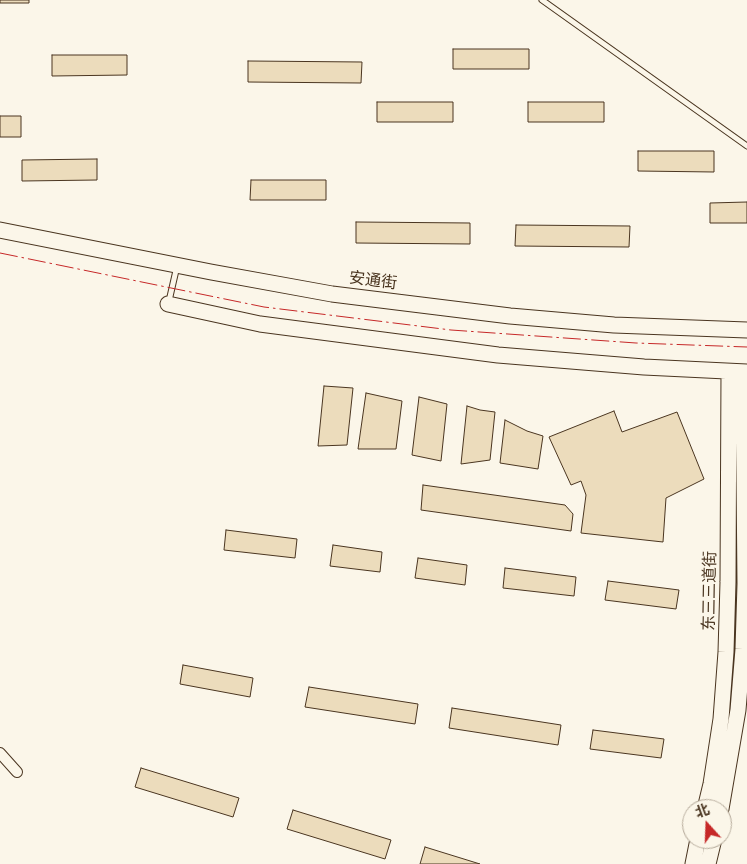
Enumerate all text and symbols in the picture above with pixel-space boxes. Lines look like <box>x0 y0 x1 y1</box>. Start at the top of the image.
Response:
street label: 安通街 <box>348 269 398 293</box>
street label: 东三三道街 <box>700 551 720 631</box>
north arrow <box>682 799 732 849</box>
text: 北 <box>692 799 712 822</box>

